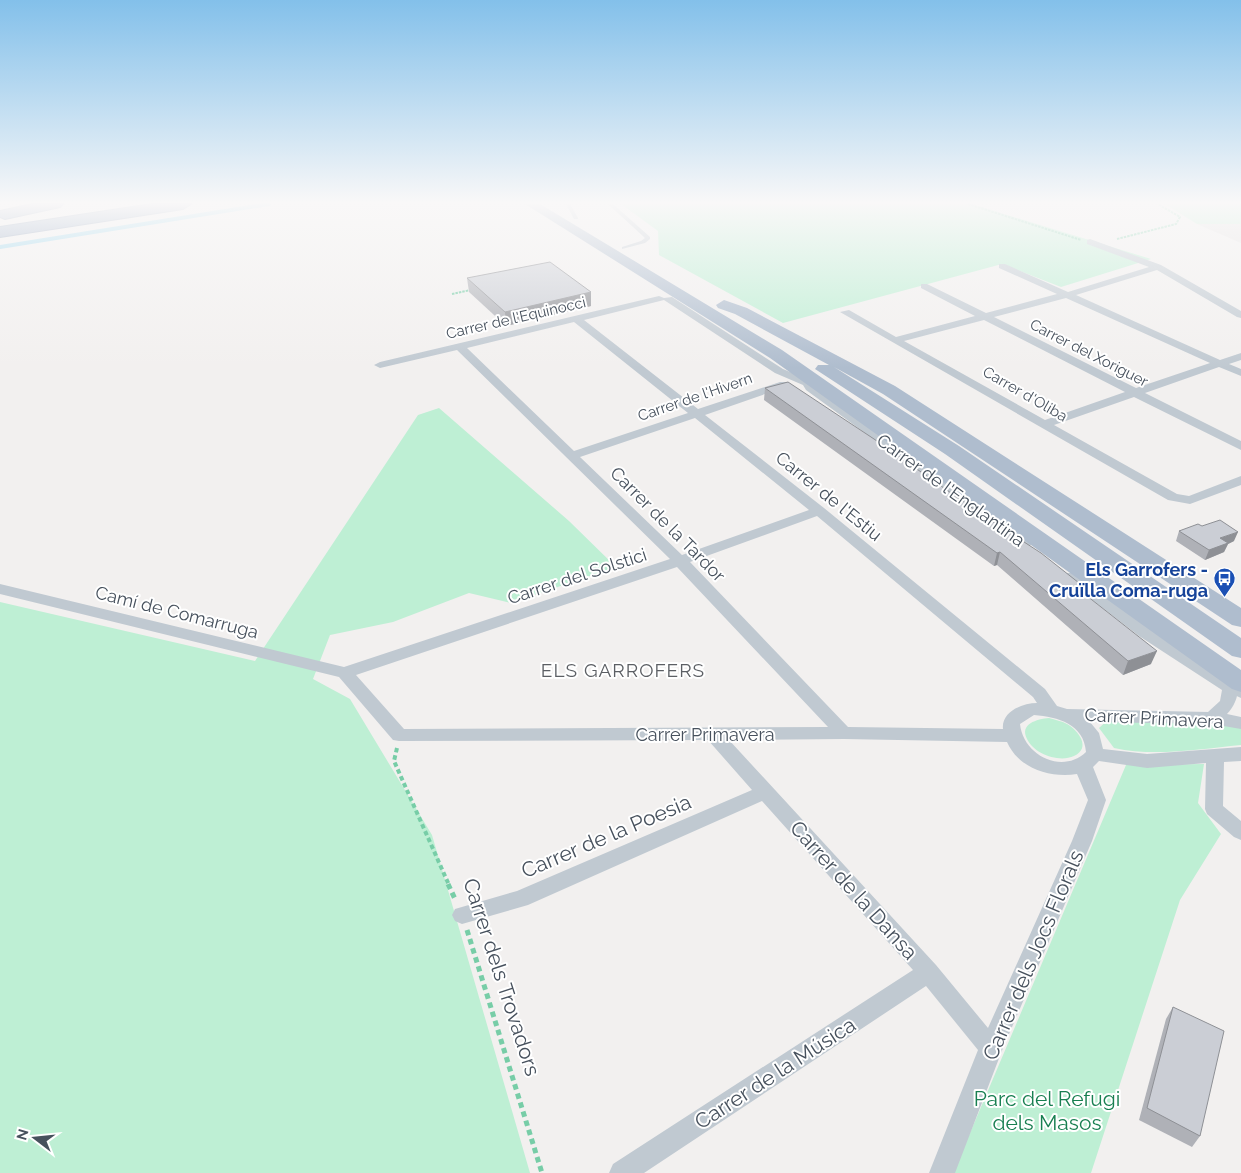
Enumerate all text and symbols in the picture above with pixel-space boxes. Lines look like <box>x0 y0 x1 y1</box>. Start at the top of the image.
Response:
street label: Carrer de l'Equinocci <box>444 293 588 343</box>
street label: Carrer del Xoriguer <box>1027 315 1152 391</box>
street label: Carrer d'Oliba <box>980 363 1070 425</box>
street label: Carrer de l'Hivern <box>635 369 755 425</box>
street label: Carrer de l'Englantina <box>873 429 1029 551</box>
street label: Carrer de l'Estiu <box>772 447 886 545</box>
street label: Carrer de la Tardor <box>606 462 730 586</box>
street label: Carrer del Solstici <box>505 544 649 608</box>
place label: Els Garrofers - Cruïlla Coma-ruga <box>1049 559 1208 601</box>
bus stop icon: Els Garrofers - Cruïlla Coma-ruga <box>1212 567 1236 598</box>
street label: Camí de Comarruga <box>93 582 261 642</box>
district label: ELS GARROFERS <box>541 659 705 681</box>
street label: Carrer Primavera <box>1084 704 1224 732</box>
street label: Carrer Primavera <box>636 724 775 745</box>
street label: Carrer de la Poesia <box>517 789 695 883</box>
street label: Carrer de la Dansa <box>785 815 923 965</box>
street label: Carrer dels Jocs Florals <box>977 846 1089 1064</box>
street label: Carrer dels Trovadors <box>458 875 546 1079</box>
street label: Carrer de la Música <box>690 1012 860 1134</box>
park label: Parc del Refugi dels Masos <box>974 1086 1120 1135</box>
north arrow <box>10 1113 60 1163</box>
text: N <box>13 1127 32 1142</box>

